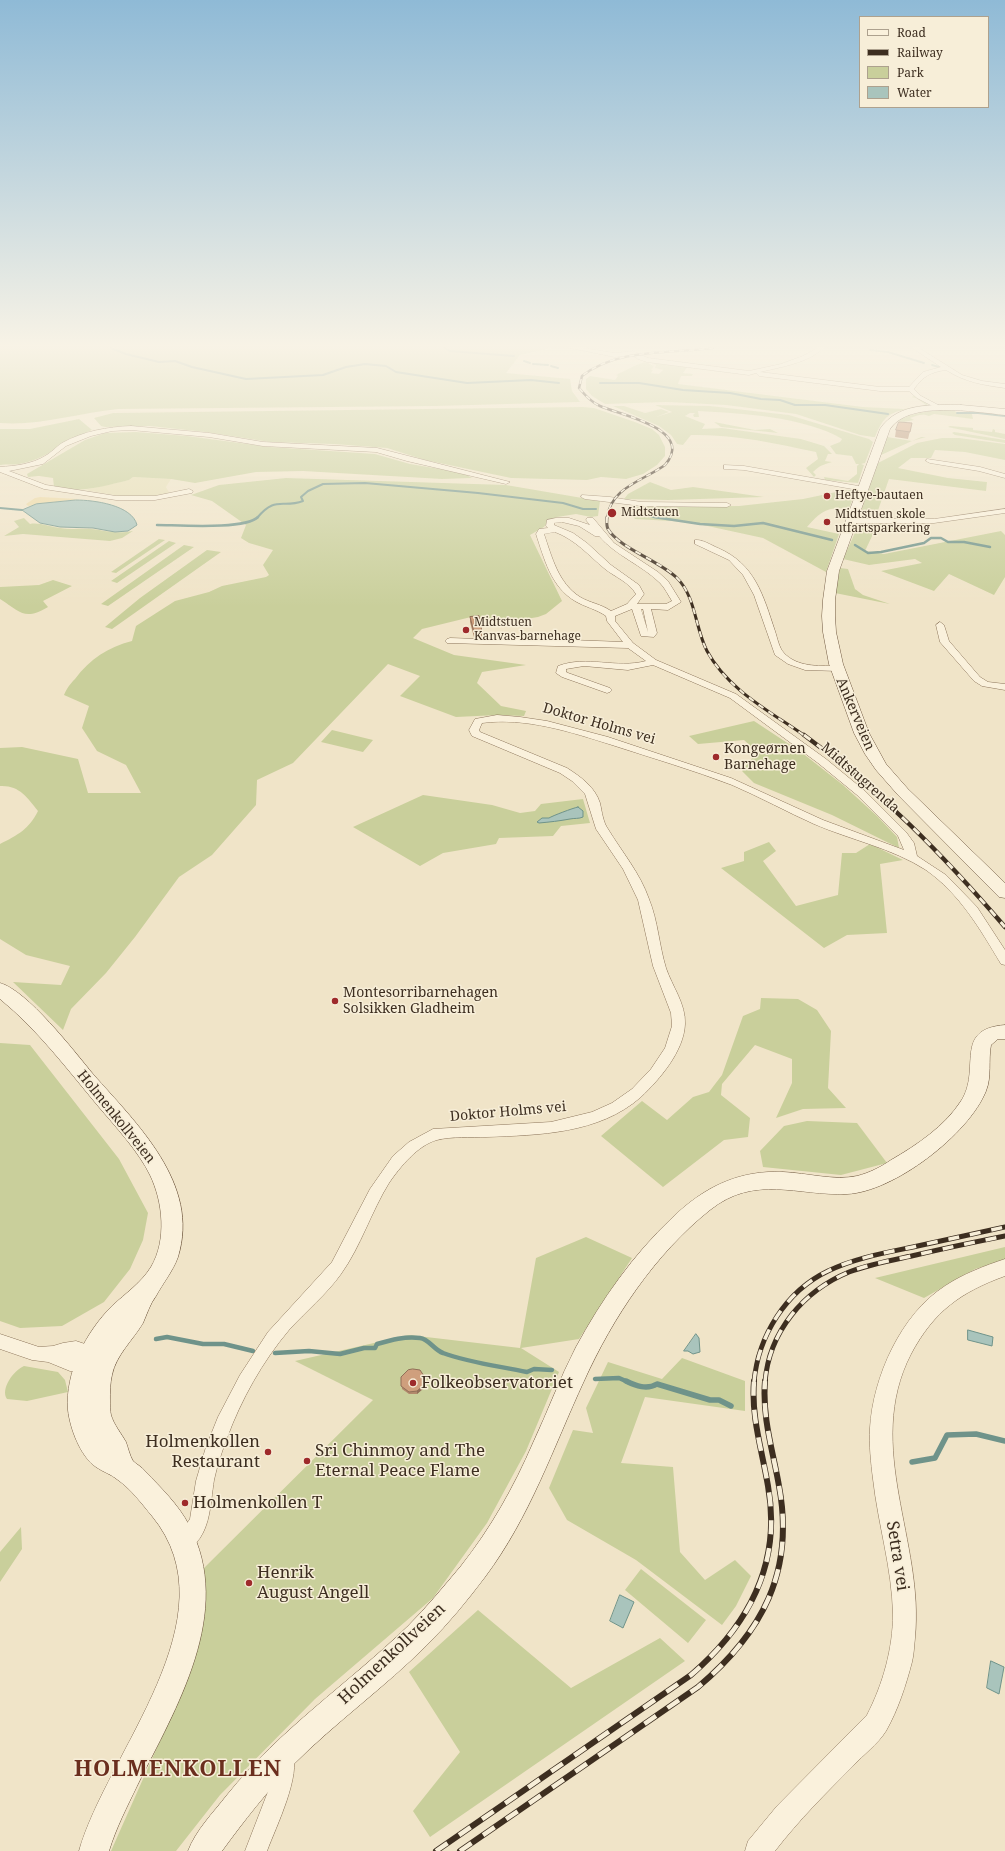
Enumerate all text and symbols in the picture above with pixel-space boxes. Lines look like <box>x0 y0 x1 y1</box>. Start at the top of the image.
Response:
legend <box>859 16 989 108</box>
text: Road <box>897 24 926 41</box>
text: Railway <box>897 44 943 61</box>
text: Park <box>897 64 924 81</box>
text: Water <box>897 84 932 101</box>
place label: Heftye-bautaen <box>835 489 923 503</box>
marker: Heftye-bautaen <box>822 491 832 501</box>
place label: Midtstuen <box>621 506 679 520</box>
marker: Midtstuen <box>606 507 618 519</box>
place label: Midtstuen skole utfartsparkering <box>835 508 930 536</box>
marker: Midtstuen skole utfartsparkering <box>822 517 832 527</box>
place label: Midtstuen Kanvas-barnehage <box>474 616 581 644</box>
marker: Midtstuen Kanvas-barnehage <box>461 625 471 635</box>
street label: Ankerveien <box>832 675 878 753</box>
street label: Doktor Holms vei <box>541 700 657 748</box>
street label: Midtstugrenda <box>817 739 903 817</box>
place label: Kongeørnen Barnehage <box>724 741 806 774</box>
marker: Kongeørnen Barnehage <box>711 752 721 762</box>
place label: Montesorribarnehagen Solsikken Gladheim <box>343 985 498 1018</box>
marker: Montesorribarnehagen Solsikken Gladheim <box>330 996 340 1006</box>
street label: Holmenkollveien <box>73 1067 159 1167</box>
street label: Doktor Holms vei <box>449 1099 567 1125</box>
place label: Folkeobservatoriet <box>421 1373 573 1393</box>
marker: Folkeobservatoriet <box>408 1378 418 1388</box>
place label: Holmenkollen Restaurant <box>145 1432 260 1472</box>
place label: Sri Chinmoy and The Eternal Peace Flame <box>315 1441 485 1481</box>
marker: Holmenkollen Restaurant <box>263 1447 273 1457</box>
marker: Sri Chinmoy and The Eternal Peace Flame <box>302 1456 312 1466</box>
place label: Holmenkollen T <box>193 1493 323 1513</box>
marker: Holmenkollen T <box>180 1498 190 1508</box>
street label: Setra vei <box>881 1520 913 1592</box>
place label: Henrik August Angell <box>257 1563 369 1603</box>
marker: Henrik August Angell <box>244 1578 254 1588</box>
street label: Holmenkollveien <box>334 1599 450 1709</box>
district label: HOLMENKOLLEN <box>74 1757 282 1783</box>

